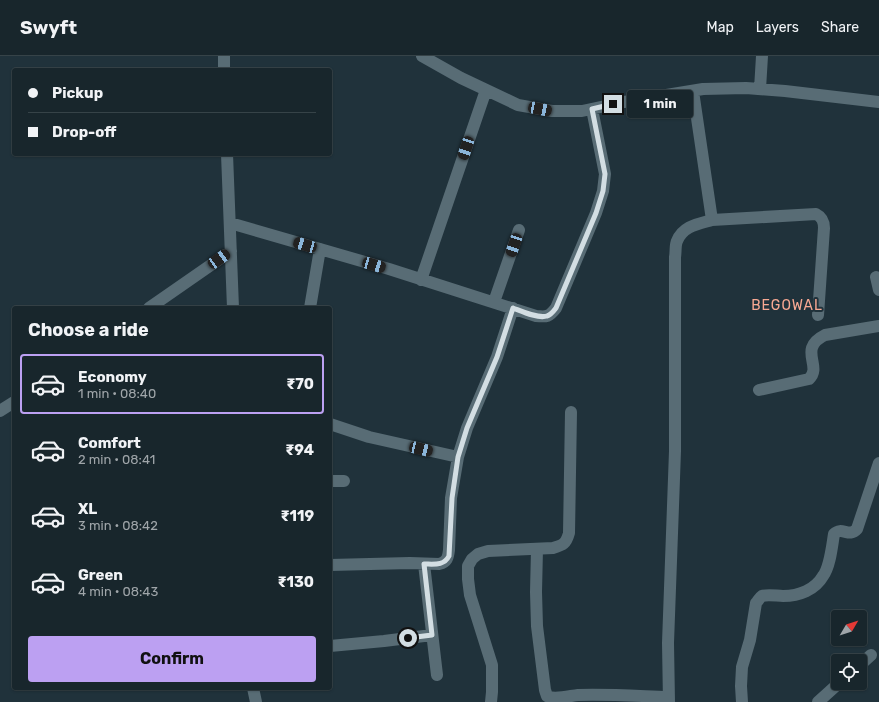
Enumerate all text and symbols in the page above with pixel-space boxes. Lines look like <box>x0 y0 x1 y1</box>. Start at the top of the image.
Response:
text: Swyft <box>20 16 77 39</box>
text: Map <box>707 19 734 36</box>
text: Layers <box>756 19 799 36</box>
text: Share <box>821 19 859 36</box>
text: Pickup <box>52 84 103 102</box>
callout: 1 min <box>627 90 693 118</box>
route end <box>604 95 622 113</box>
text: 1 min <box>643 96 677 111</box>
car <box>527 101 553 117</box>
text: Drop-off <box>52 123 116 141</box>
car <box>457 135 475 161</box>
car <box>504 232 524 258</box>
car <box>292 236 318 254</box>
car <box>206 247 232 271</box>
car <box>361 256 387 274</box>
district label: BEGOWAL <box>751 297 823 314</box>
text: Choose a ride <box>28 319 149 341</box>
icon: car <box>30 366 66 402</box>
text: Economy <box>78 368 147 386</box>
text: ₹70 <box>286 375 314 393</box>
text: 1 min · 08:40 <box>78 386 156 401</box>
icon: car <box>30 432 66 468</box>
text: Comfort <box>78 434 141 452</box>
car <box>408 440 434 458</box>
text: ₹94 <box>285 441 314 459</box>
text: 2 min · 08:41 <box>78 452 155 467</box>
icon: car <box>30 498 66 534</box>
text: XL <box>78 500 97 518</box>
text: ₹119 <box>280 507 314 525</box>
text: 3 min · 08:42 <box>78 518 158 533</box>
icon: car <box>30 564 66 600</box>
text: Green <box>78 566 123 584</box>
text: ₹130 <box>277 573 314 591</box>
text: 4 min · 08:43 <box>78 584 158 599</box>
north arrow <box>831 610 867 646</box>
map controls <box>831 610 867 690</box>
route start <box>399 629 417 647</box>
button: Confirm <box>28 636 316 682</box>
button: locate <box>831 654 867 690</box>

